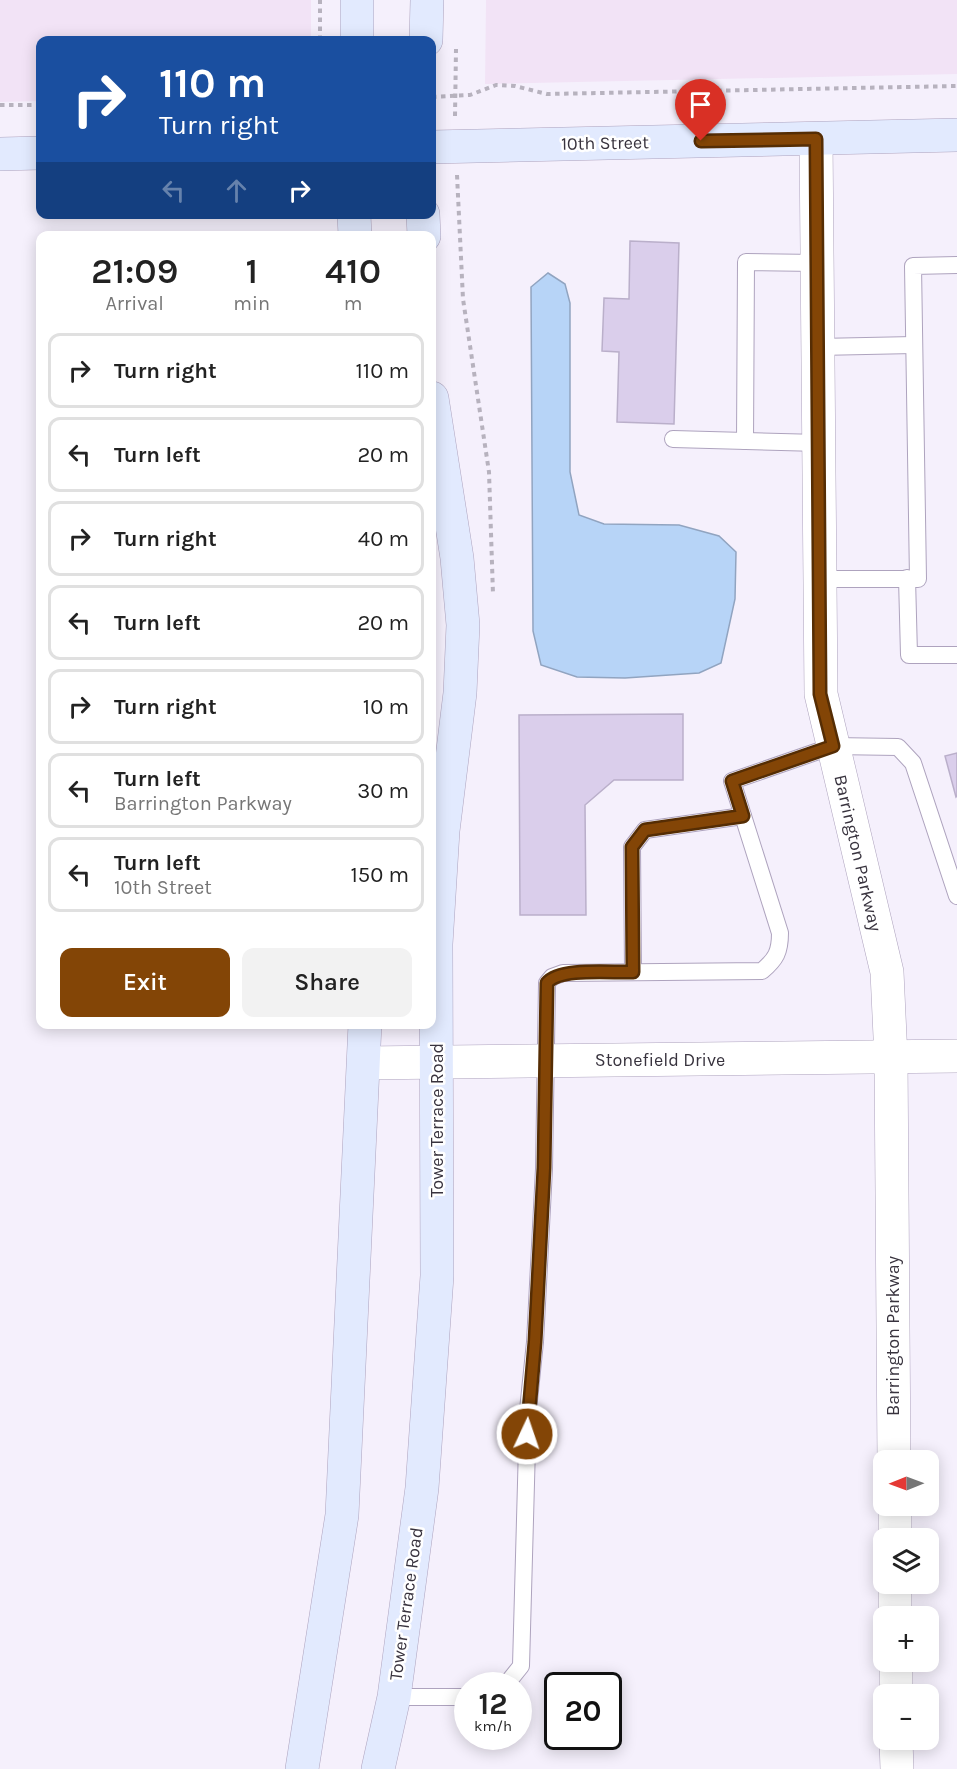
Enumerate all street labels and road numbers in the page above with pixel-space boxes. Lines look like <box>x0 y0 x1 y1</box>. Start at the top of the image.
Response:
street label: 10th Street <box>561 131 649 155</box>
street label: Barrington Parkway <box>829 773 887 934</box>
street label: Tower Terrace Road <box>426 1043 448 1197</box>
street label: Stonefield Drive <box>595 1049 725 1071</box>
street label: Barrington Parkway <box>882 1255 904 1416</box>
street label: Tower Terrace Road <box>384 1526 428 1682</box>

